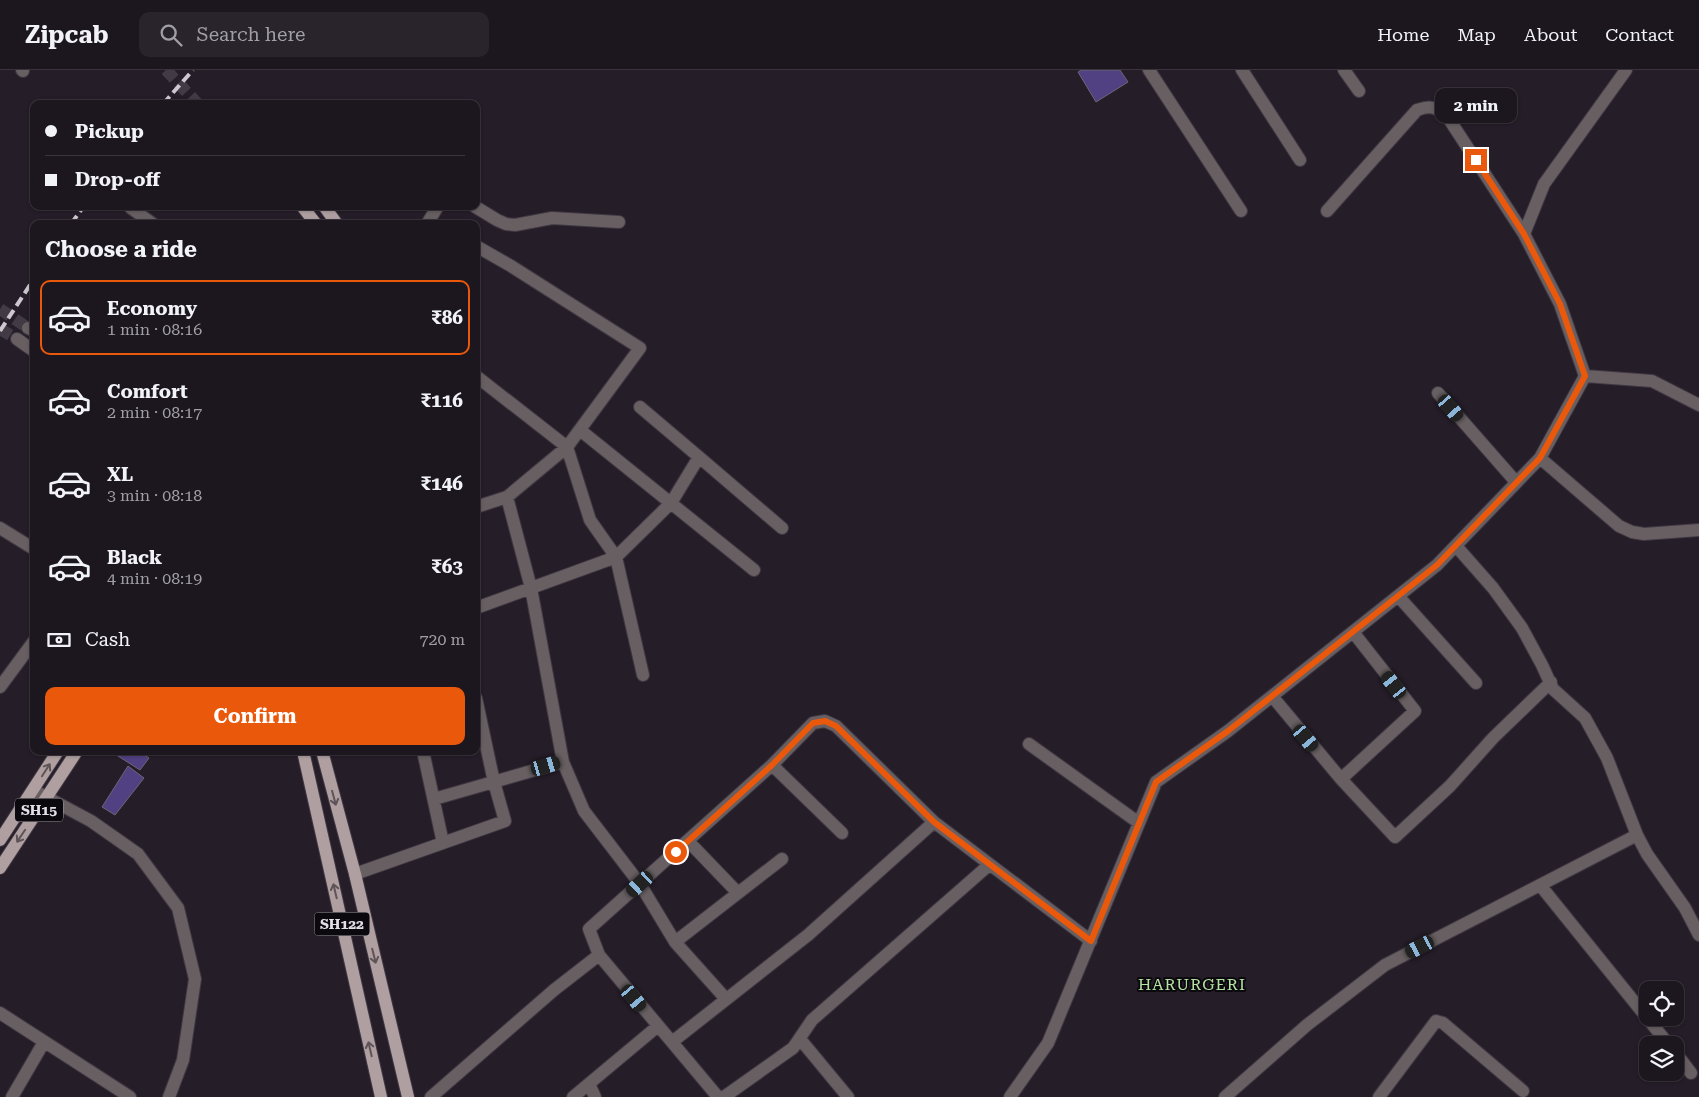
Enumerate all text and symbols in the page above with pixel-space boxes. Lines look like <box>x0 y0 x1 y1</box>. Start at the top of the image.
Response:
search box <box>139 12 489 57</box>
text: Zipcab <box>25 21 109 49</box>
icon: search <box>157 21 185 49</box>
text: Search here <box>197 23 305 46</box>
text: Home <box>1377 24 1429 45</box>
text: Map <box>1457 24 1496 45</box>
text: About <box>1524 24 1577 45</box>
text: Contact <box>1605 24 1674 45</box>
callout: 2 min <box>1435 88 1517 122</box>
text: 2 min <box>1454 96 1498 115</box>
text: Pickup <box>75 120 144 143</box>
route end <box>1465 149 1487 171</box>
text: Drop-off <box>75 168 160 191</box>
text: Choose a ride <box>45 237 197 262</box>
icon: car <box>47 295 92 340</box>
text: Economy <box>107 297 197 320</box>
text: ₹86 <box>431 306 463 329</box>
text: 1 min · 08:16 <box>107 320 202 339</box>
icon: car <box>47 378 92 423</box>
text: Comfort <box>107 380 188 403</box>
text: ₹116 <box>420 389 463 412</box>
car <box>1435 392 1466 424</box>
text: 2 min · 08:17 <box>107 403 202 422</box>
icon: car <box>47 461 92 506</box>
text: XL <box>107 463 133 486</box>
text: ₹146 <box>420 472 463 495</box>
text: 3 min · 08:18 <box>107 486 202 505</box>
icon: car <box>47 544 92 589</box>
text: Black <box>107 546 162 569</box>
text: ₹63 <box>431 555 463 578</box>
text: 4 min · 08:19 <box>107 569 202 588</box>
icon: cash <box>45 626 73 654</box>
text: Cash <box>85 628 130 651</box>
text: 720 m <box>419 630 465 649</box>
car <box>1378 669 1409 701</box>
button: Confirm <box>45 687 465 745</box>
car <box>1290 722 1321 754</box>
car <box>529 755 562 777</box>
one-way arrow <box>41 763 51 777</box>
one-way arrow <box>330 790 340 806</box>
road number: SH15 <box>15 798 63 822</box>
one-way arrow <box>16 829 27 843</box>
route start <box>665 841 687 863</box>
car <box>623 868 656 900</box>
one-way arrow <box>330 883 339 899</box>
road number: SH122 <box>314 912 370 936</box>
car <box>1403 934 1436 960</box>
one-way arrow <box>370 947 379 963</box>
district label: HARURGERI <box>1138 975 1246 994</box>
map controls <box>1639 981 1684 1081</box>
button: locate <box>1639 981 1684 1026</box>
car <box>618 982 649 1014</box>
button: layers <box>1639 1036 1684 1081</box>
one-way arrow <box>365 1042 374 1058</box>

